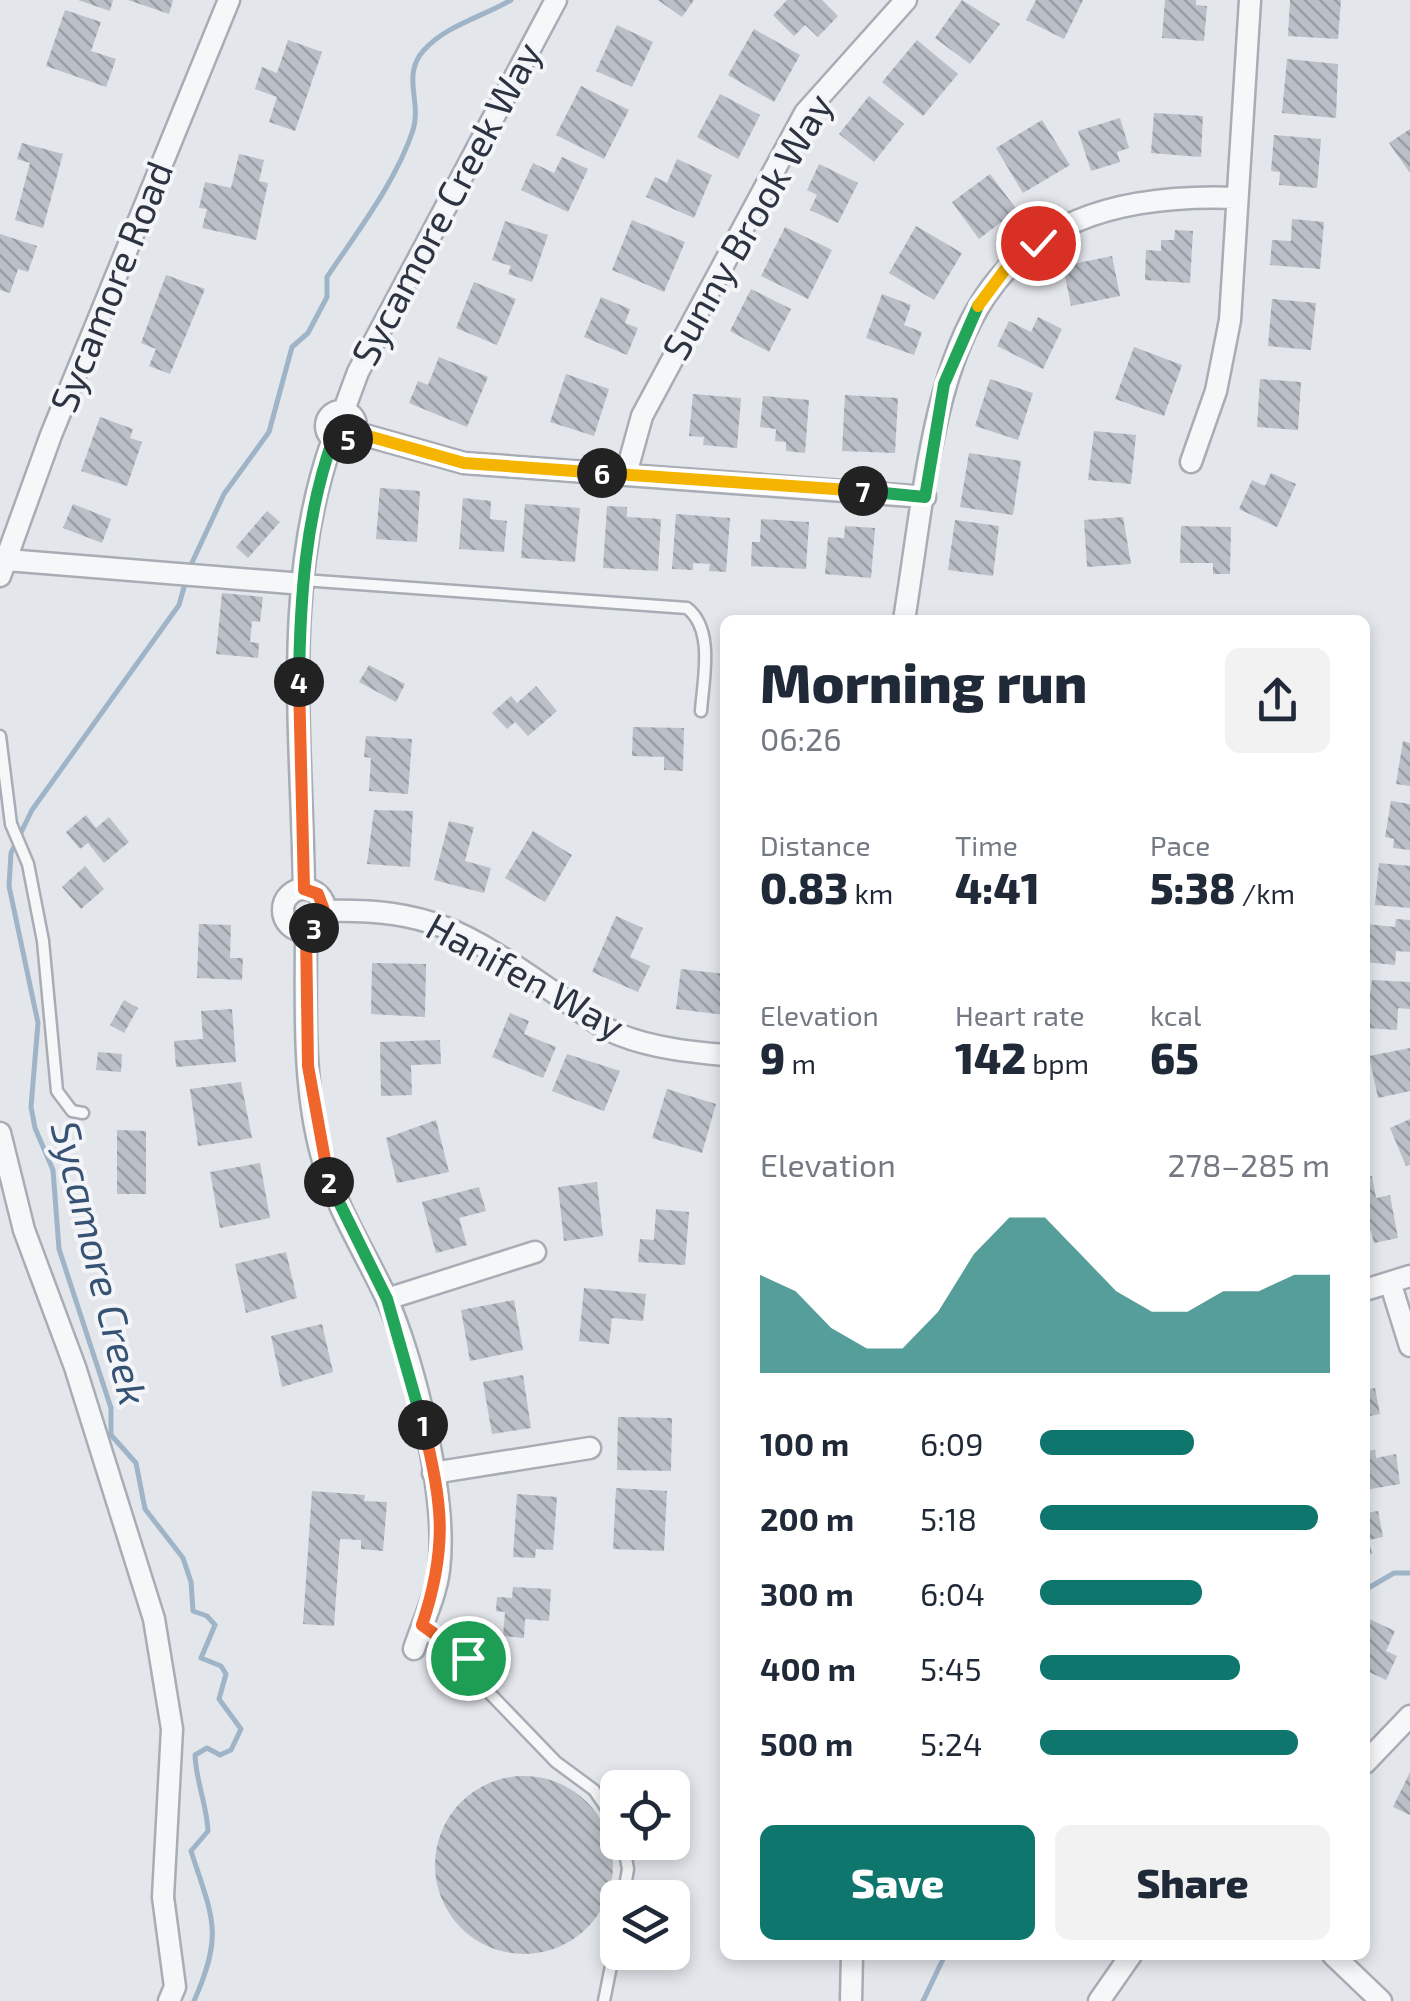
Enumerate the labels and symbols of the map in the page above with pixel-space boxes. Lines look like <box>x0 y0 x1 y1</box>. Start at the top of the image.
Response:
street label: Sycamore Creek Way <box>341 34 550 373</box>
street label: Sunny Brook Way <box>651 85 841 367</box>
street label: Sycamore Road <box>39 154 181 418</box>
pin <box>996 201 1081 286</box>
pin: 5 <box>323 414 373 464</box>
pin: 6 <box>577 448 627 498</box>
pin: 7 <box>838 466 888 516</box>
pin: 4 <box>274 657 324 707</box>
street label: Hanifen Way <box>419 902 633 1048</box>
pin: 3 <box>289 903 339 953</box>
water label: Sycamore Creek <box>41 1115 159 1410</box>
pin: 2 <box>304 1157 354 1207</box>
pin: 1 <box>398 1400 448 1450</box>
pin <box>426 1616 511 1701</box>

